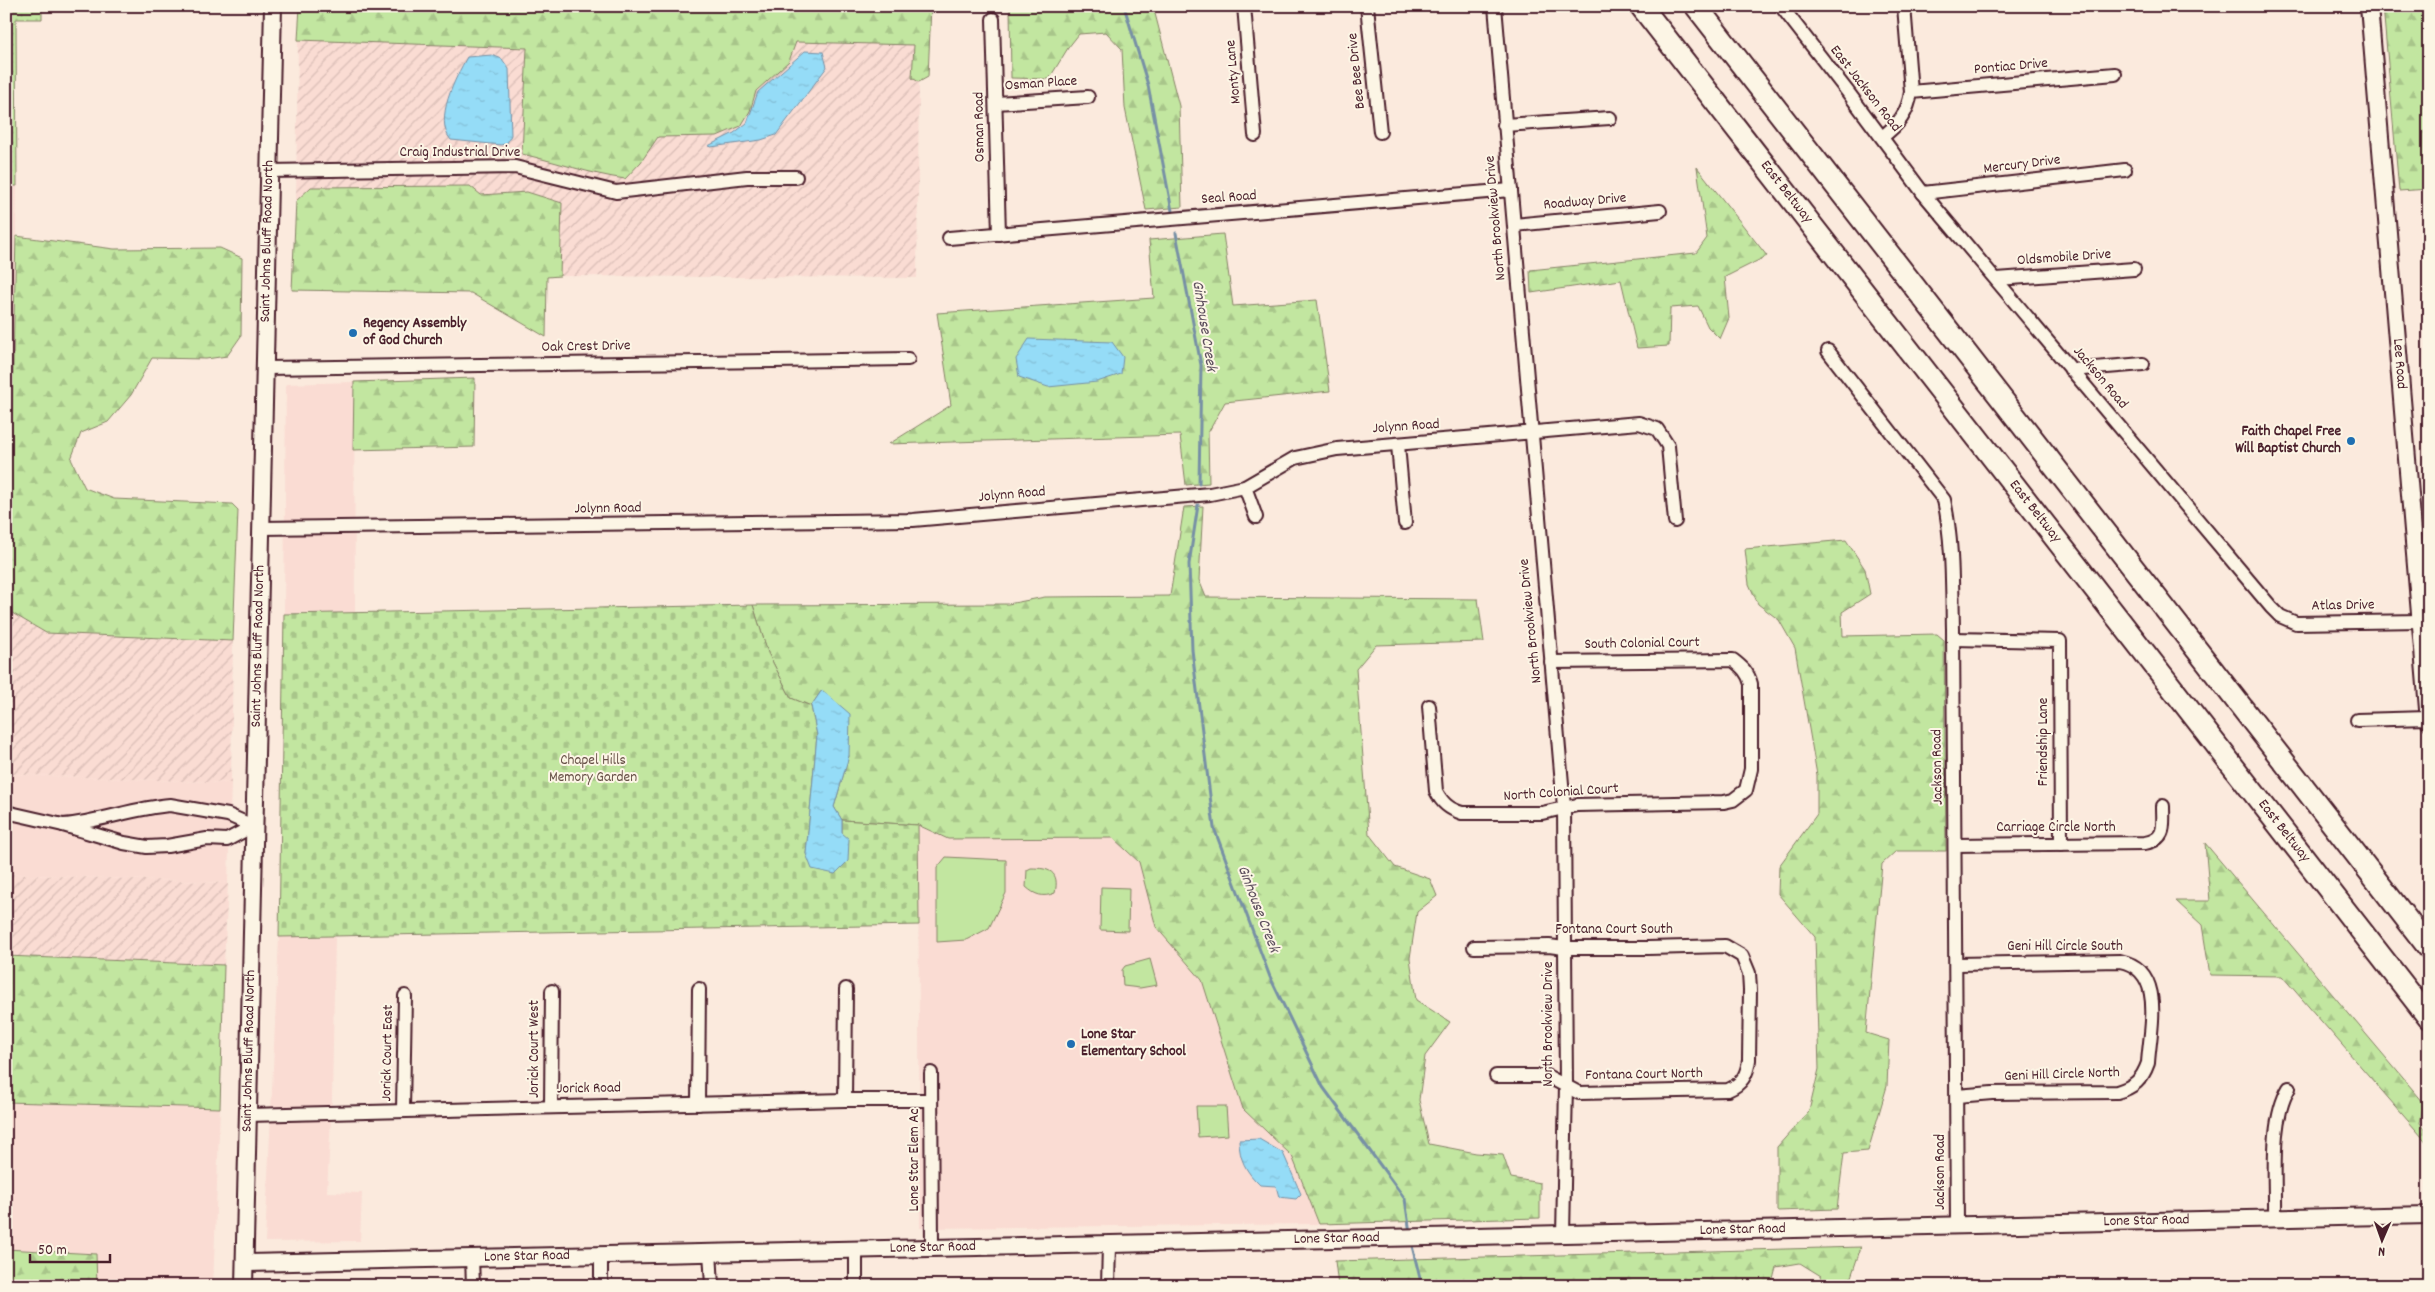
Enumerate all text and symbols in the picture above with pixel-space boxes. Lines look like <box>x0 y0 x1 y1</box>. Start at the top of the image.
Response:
street label: Bee Bee Drive <box>1342 31 1372 110</box>
street label: Monty Lane <box>1220 39 1248 105</box>
street label: East Jackson Road <box>1824 41 1906 137</box>
street label: Pontiac Drive <box>1973 53 2049 81</box>
street label: Osman Place <box>1004 70 1078 98</box>
street label: Osman Road <box>968 91 992 163</box>
street label: Craig Industrial Drive <box>400 142 521 164</box>
street label: Mercury Drive <box>1982 149 2062 181</box>
street label: North Brookview Drive <box>1480 154 1512 281</box>
street label: East Beltway <box>1754 156 1818 229</box>
street label: Saint Johns Bluff Road North <box>255 160 281 323</box>
street label: Seal Road <box>1201 185 1257 211</box>
street label: Roadway Drive <box>1543 187 1628 217</box>
street label: Oldsmobile Drive <box>2016 244 2112 272</box>
water label: Ginhouse Creek <box>1185 279 1223 374</box>
place label: Regency Assembly of God Church <box>363 313 467 352</box>
marker: Regency Assembly of God Church <box>347 327 359 339</box>
street label: Oak Crest Drive <box>541 335 631 359</box>
street label: Lee Road <box>2386 337 2412 390</box>
street label: Jackson Road <box>2067 342 2133 414</box>
street label: Jolynn Road <box>1372 414 1440 440</box>
place label: Faith Chapel Free Will Baptist Church <box>2235 421 2341 460</box>
marker: Faith Chapel Free Will Baptist Church <box>2345 435 2357 447</box>
street label: East Beltway <box>2003 475 2067 549</box>
street label: Jolynn Road <box>978 481 1046 509</box>
street label: Jolynn Road <box>574 497 642 521</box>
street label: North Brookview Drive <box>1513 557 1548 684</box>
street label: Saint Johns Bluff Road North <box>246 565 271 728</box>
street label: Atlas Drive <box>2311 594 2375 618</box>
street label: South Colonial Court <box>1584 632 1700 656</box>
street label: Friendship Lane <box>2033 697 2055 786</box>
street label: Jackson Road <box>1926 729 1950 805</box>
park label: Chapel Hills Memory Garden <box>549 750 637 789</box>
street label: North Colonial Court <box>1503 778 1620 808</box>
street label: East Beltway <box>2252 795 2316 868</box>
street label: Carriage Circle North <box>1996 817 2116 839</box>
water label: Ginhouse Creek <box>1231 862 1286 957</box>
street label: Fontana Court South <box>1555 919 1673 941</box>
street label: Geni Hill Circle South <box>2007 936 2123 958</box>
street label: North Brookview Drive <box>1538 961 1560 1087</box>
street label: Saint Johns Bluff Road North <box>236 969 262 1133</box>
street label: Jorick Court West <box>524 999 546 1098</box>
street label: Jorick Court East <box>376 1004 400 1102</box>
place label: Lone Star Elementary School <box>1081 1024 1186 1063</box>
marker: Lone Star Elementary School <box>1065 1038 1077 1050</box>
street label: Geni Hill Circle North <box>2004 1062 2120 1088</box>
street label: Fontana Court North <box>1585 1063 1703 1087</box>
street label: Jorick Road <box>557 1077 621 1101</box>
street label: Lone Star Elem Ac <box>904 1109 926 1211</box>
street label: Jackson Road <box>1930 1134 1952 1210</box>
street label: Lone Star Road <box>2103 1209 2190 1233</box>
north arrow <box>2358 1214 2408 1264</box>
street label: Lone Star Road <box>1699 1218 1786 1242</box>
street label: Lone Star Road <box>1293 1227 1380 1251</box>
scale bar <box>30 1232 110 1264</box>
street label: Lone Star Road <box>890 1236 976 1260</box>
text: 50 m <box>38 1240 67 1262</box>
text: N <box>2378 1241 2385 1261</box>
street label: Lone Star Road <box>484 1245 570 1269</box>

